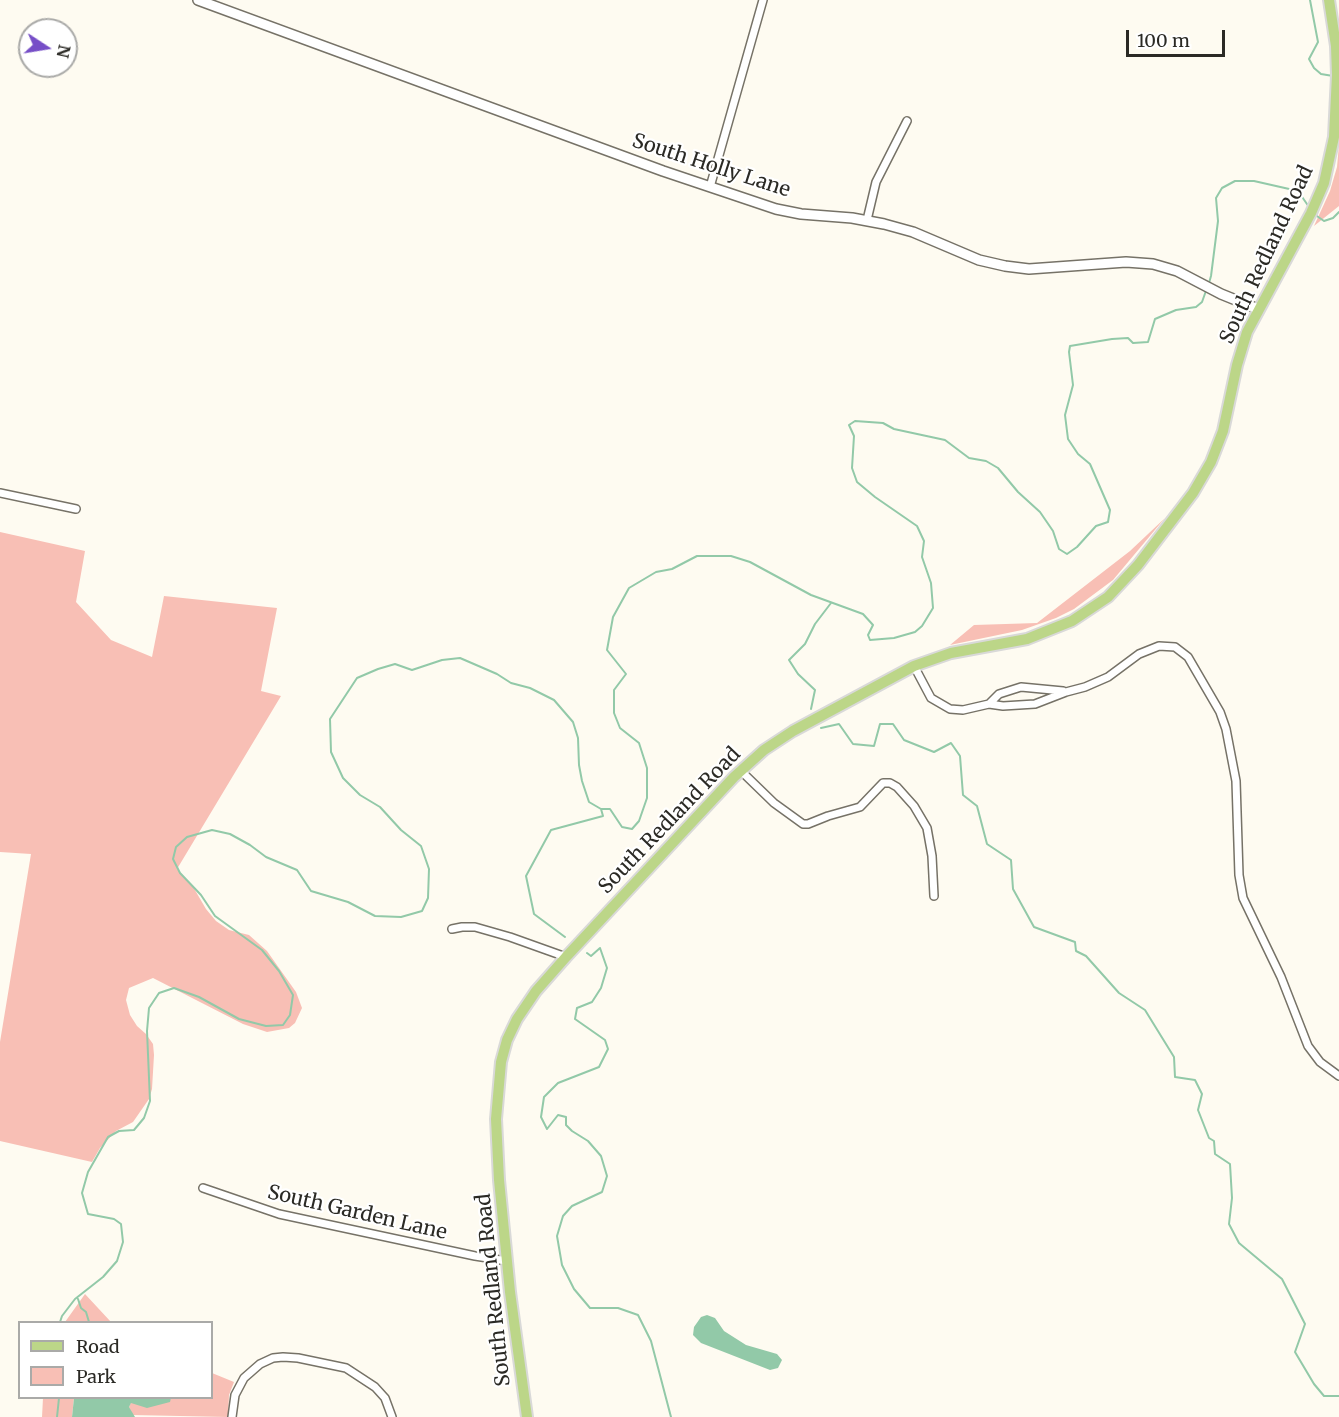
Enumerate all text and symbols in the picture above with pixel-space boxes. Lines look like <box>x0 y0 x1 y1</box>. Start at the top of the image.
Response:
north arrow <box>18 18 78 78</box>
scale bar <box>1129 18 1228 56</box>
text: 100 m <box>1137 29 1190 52</box>
text: N <box>53 43 75 60</box>
street label: South Holly Lane <box>629 129 793 203</box>
street label: South Redland Road <box>1215 162 1319 348</box>
street label: South Redland Road <box>594 743 746 899</box>
street label: South Garden Lane <box>265 1181 449 1245</box>
street label: South Redland Road <box>472 1192 516 1388</box>
legend <box>18 1321 213 1399</box>
text: Road <box>76 1335 120 1358</box>
text: Park <box>76 1365 116 1388</box>

